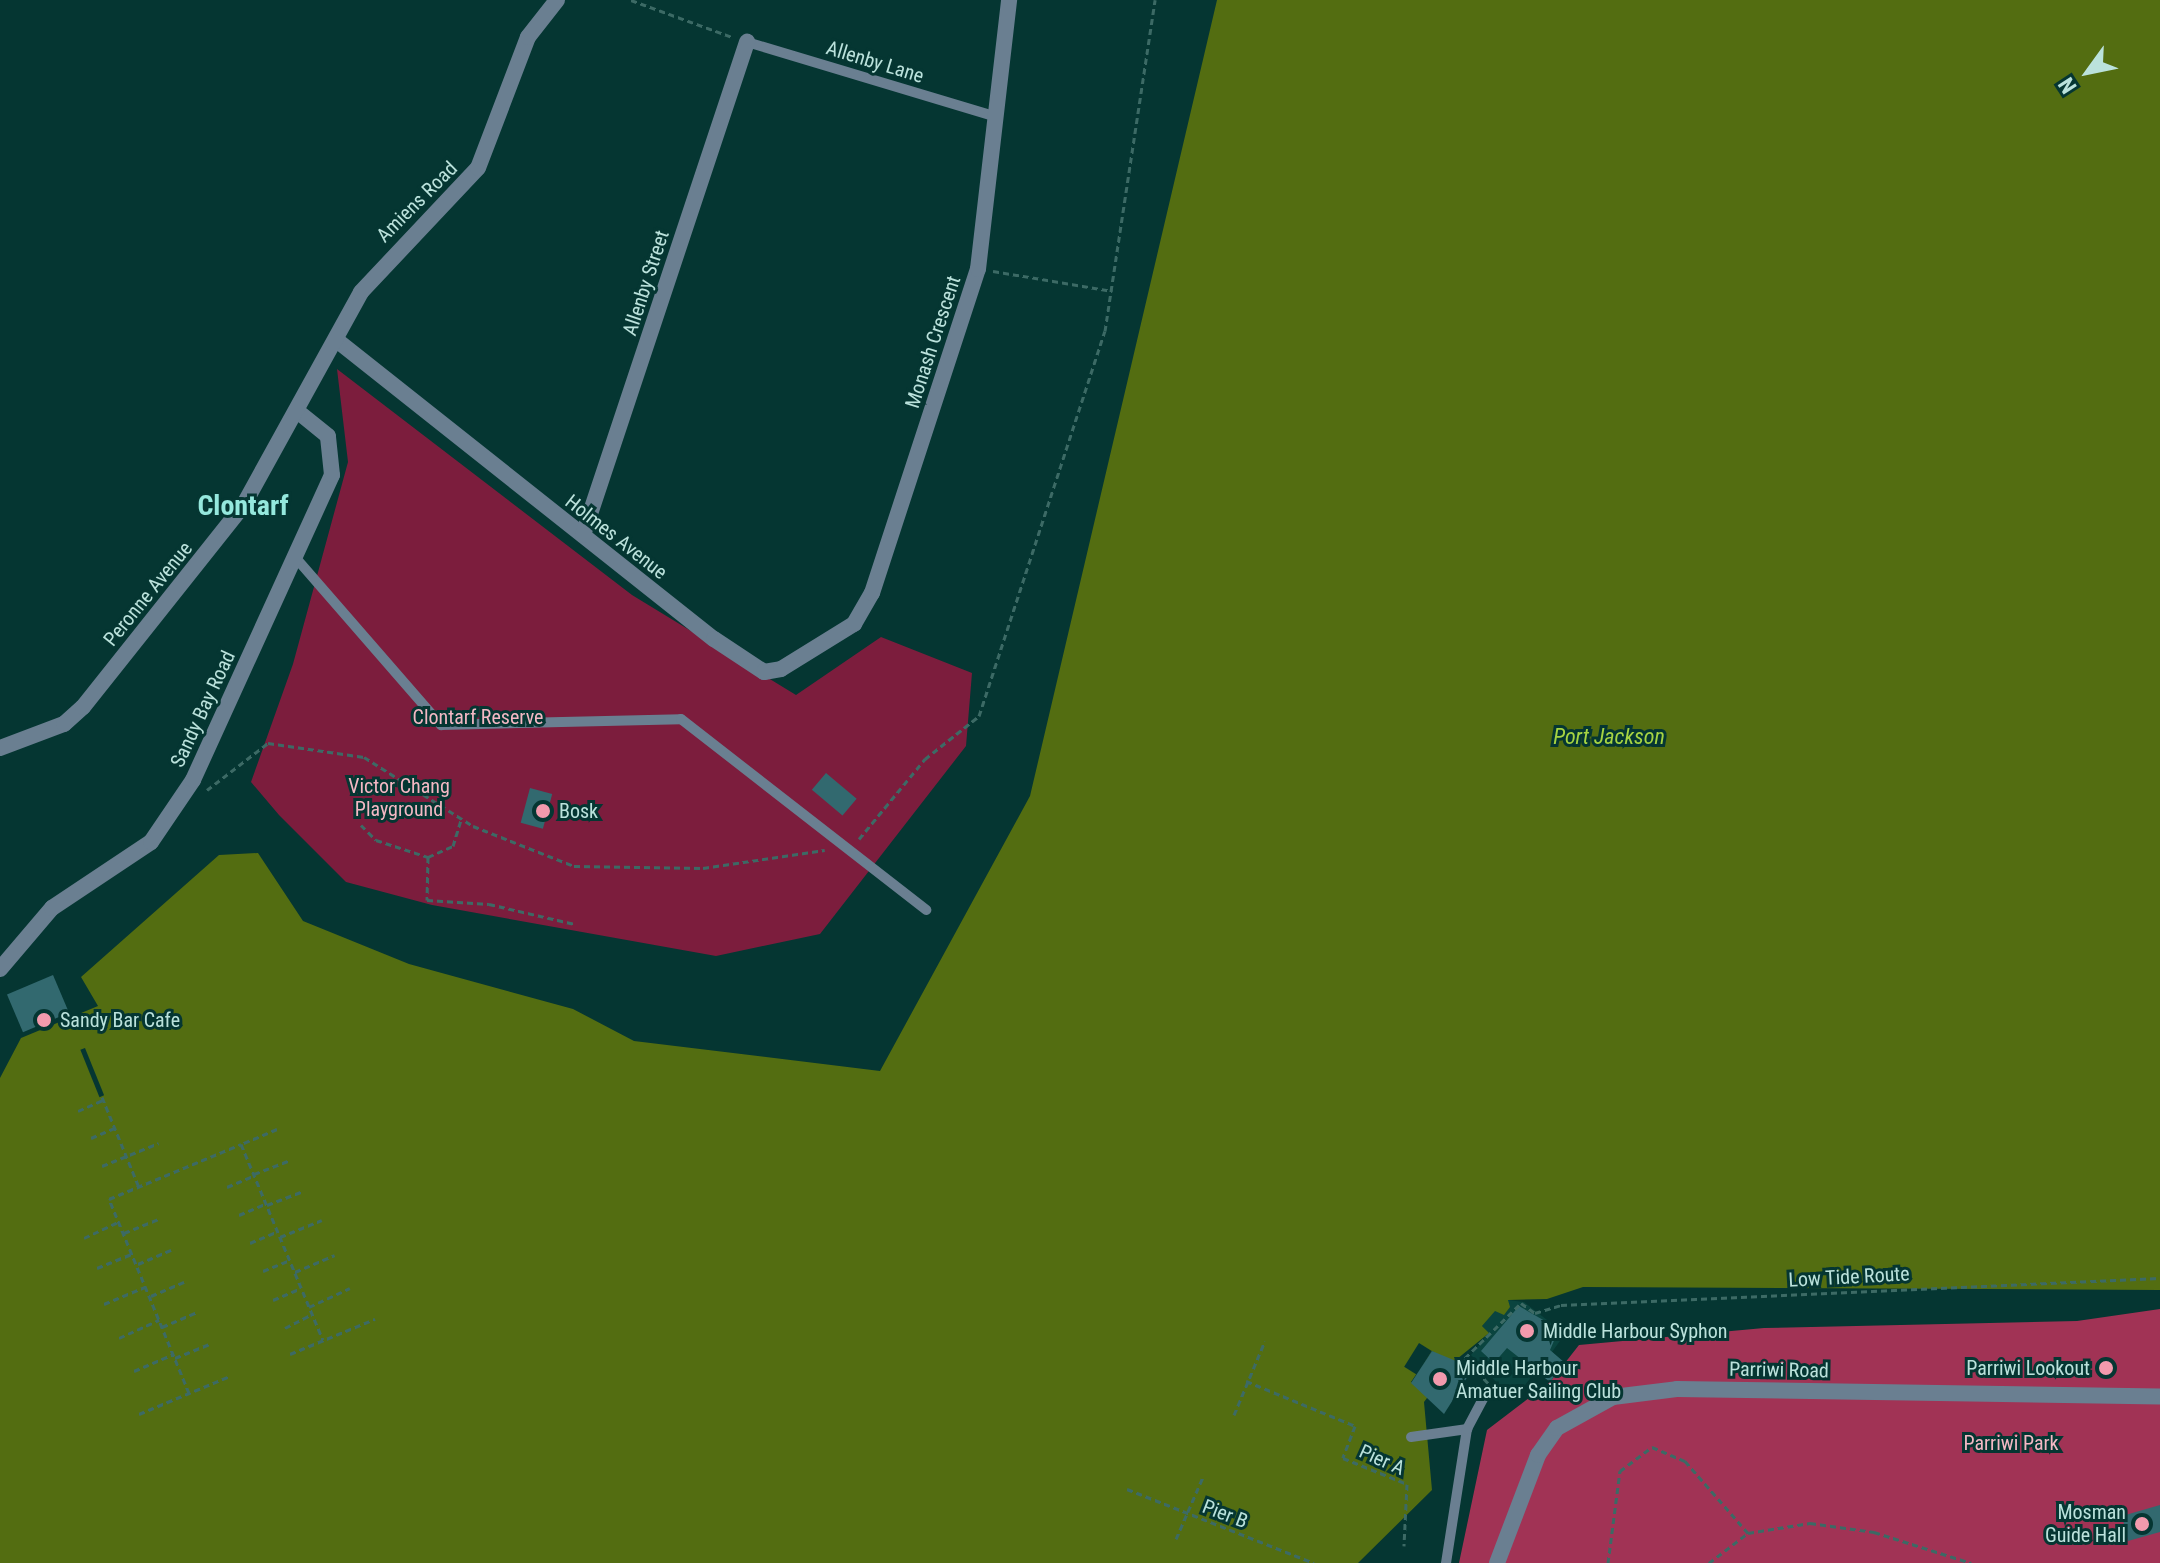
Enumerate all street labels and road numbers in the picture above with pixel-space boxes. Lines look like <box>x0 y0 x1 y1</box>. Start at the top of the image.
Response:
street label: Allenby Lane <box>823 36 927 88</box>
street label: Amiens Road <box>372 157 462 247</box>
street label: Allenby Street <box>618 227 674 339</box>
street label: Monash Crescent <box>900 273 966 411</box>
street label: Holmes Avenue <box>560 490 672 584</box>
street label: Peronne Avenue <box>99 537 197 651</box>
street label: Sandy Bay Road <box>166 647 240 771</box>
street label: Low Tide Route <box>1788 1262 1910 1292</box>
street label: Parriwi Road <box>1729 1357 1829 1383</box>
street label: Pier A <box>1356 1439 1408 1481</box>
street label: Pier B <box>1199 1494 1251 1534</box>

